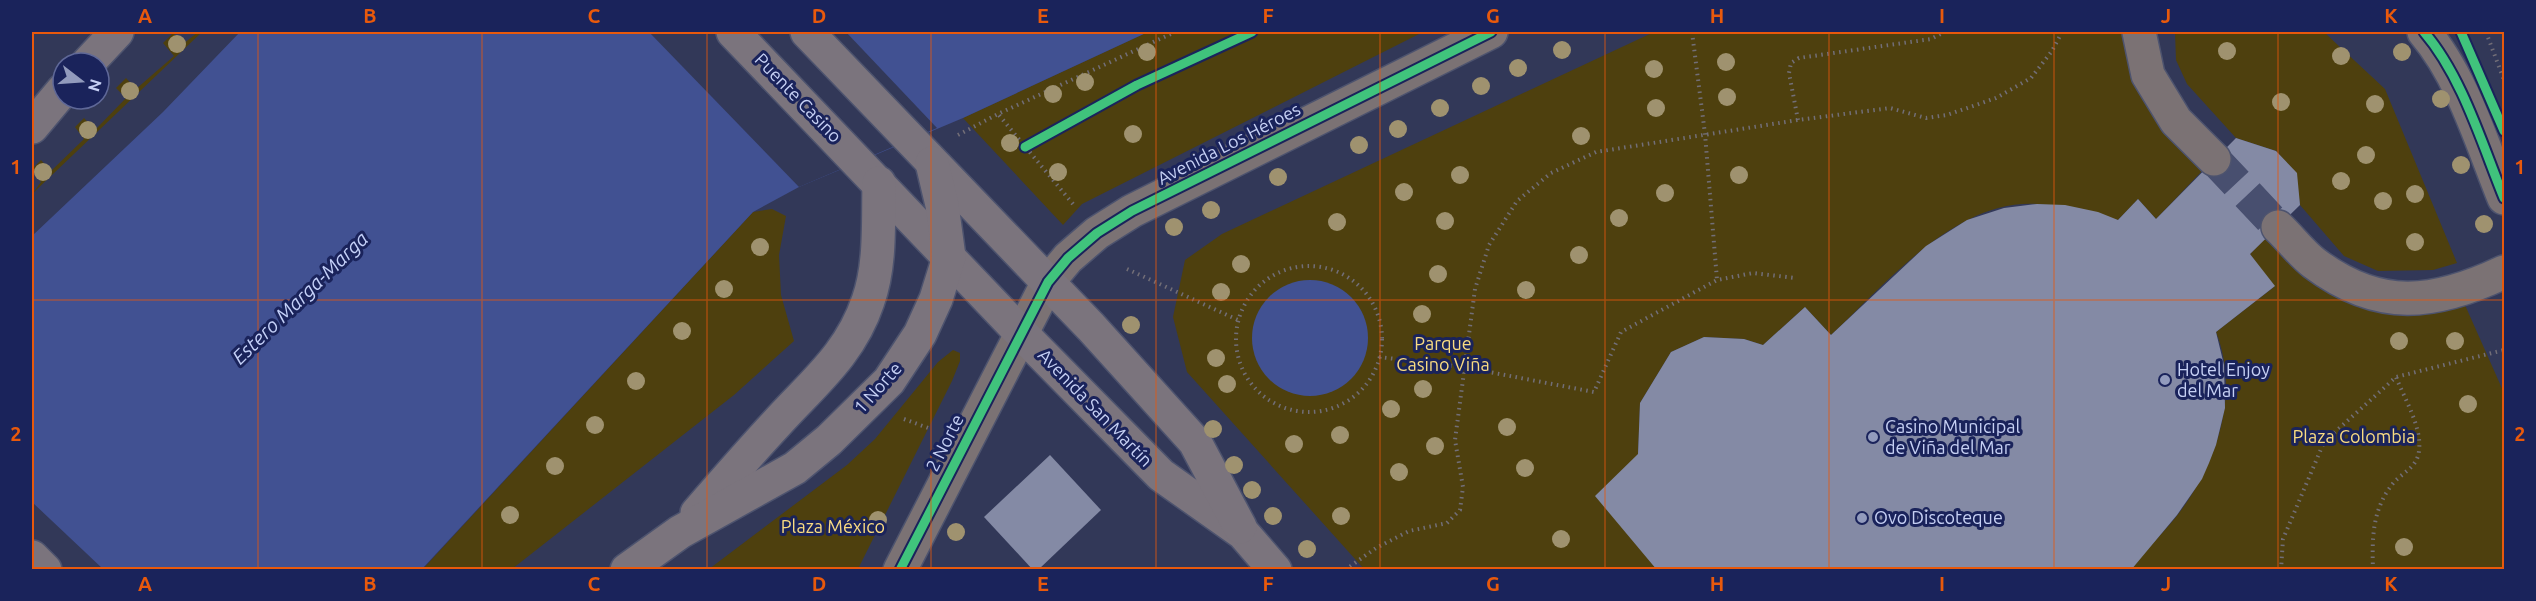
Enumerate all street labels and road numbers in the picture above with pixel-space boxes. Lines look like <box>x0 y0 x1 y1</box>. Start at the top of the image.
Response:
street label: Puente Casino <box>751 49 846 146</box>
street label: Avenida Los Héroes <box>1154 98 1304 188</box>
street label: Avenida San Martín <box>1035 345 1157 470</box>
street label: 1 Norte <box>849 358 905 417</box>
street label: 2 Norte <box>921 411 967 474</box>

